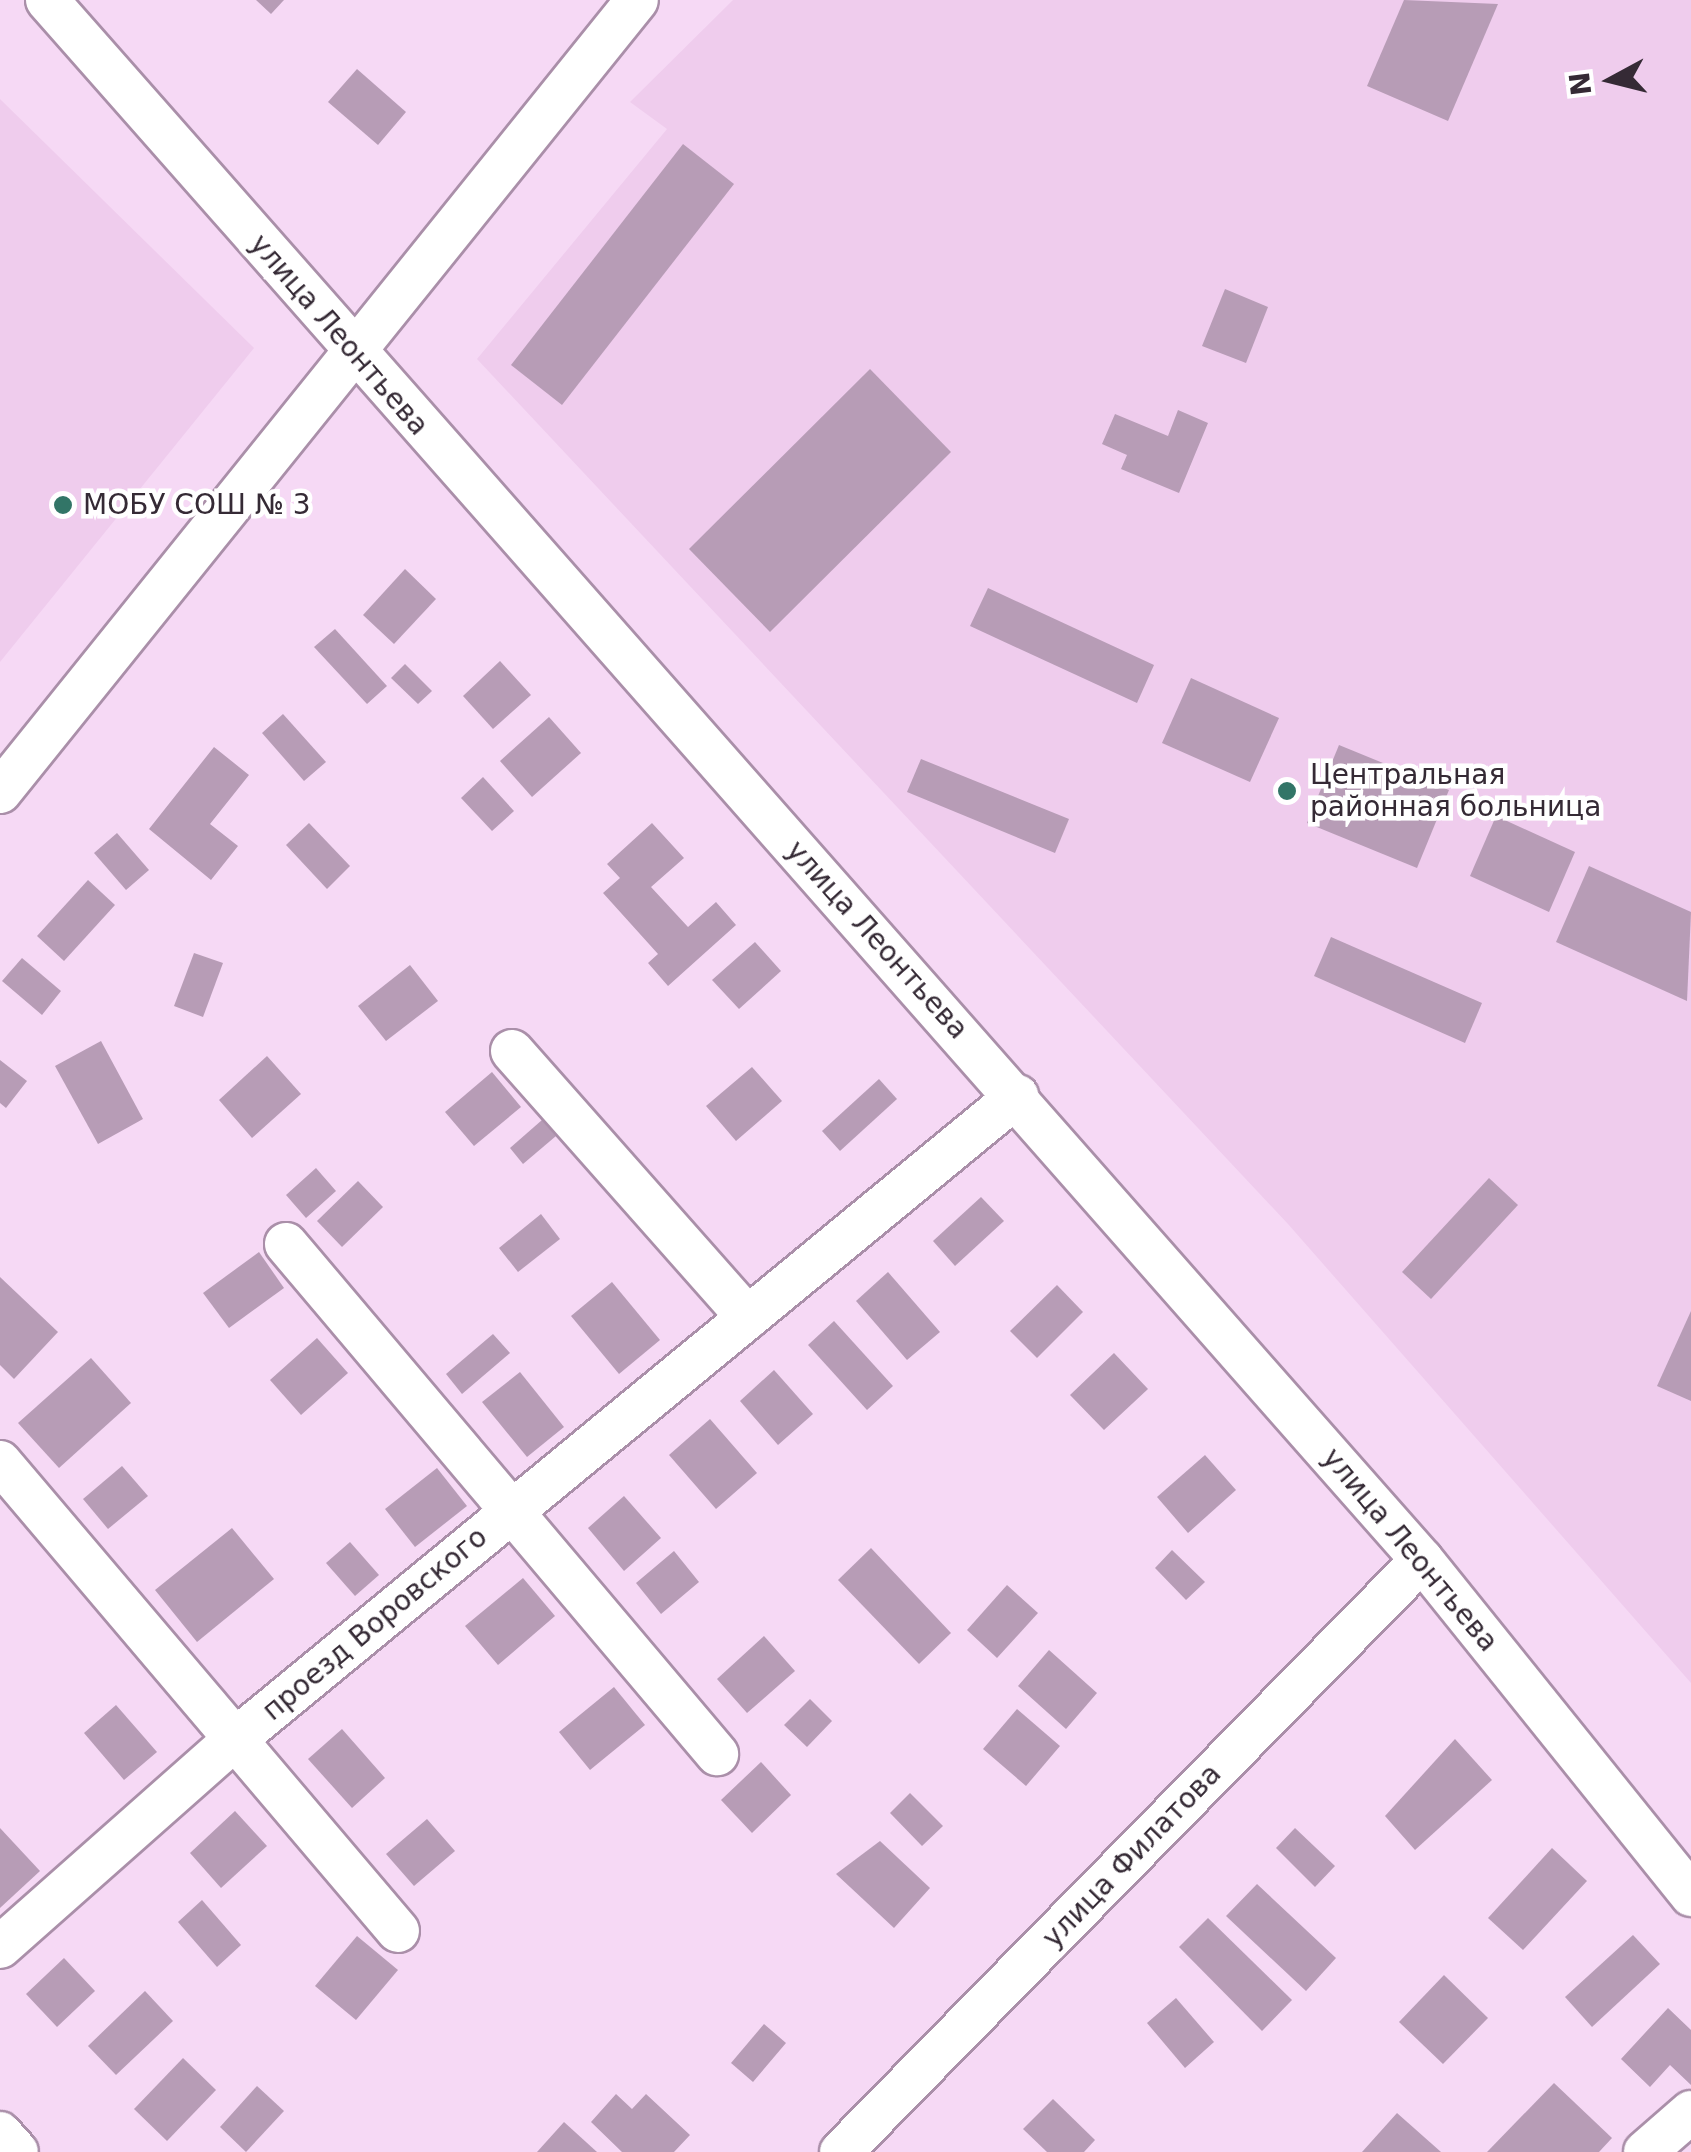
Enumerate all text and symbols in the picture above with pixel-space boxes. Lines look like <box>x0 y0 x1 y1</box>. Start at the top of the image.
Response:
north arrow <box>1561 30 1661 130</box>
text: N <box>1563 70 1599 97</box>
street label: улица Леонтьева <box>243 228 435 442</box>
place label: МОБУ СОШ № 3 <box>83 488 311 522</box>
marker: МОБУ СОШ № 3 <box>52 494 74 516</box>
place label: Центральная районная больница <box>1310 758 1601 824</box>
marker: Центральная районная больница <box>1274 778 1300 804</box>
street label: улица Леонтьева <box>779 834 975 1046</box>
street label: улица Леонтьева <box>1315 1441 1505 1659</box>
street label: проезд Воровского <box>256 1520 494 1728</box>
street label: улица Филатова <box>1036 1757 1228 1955</box>

